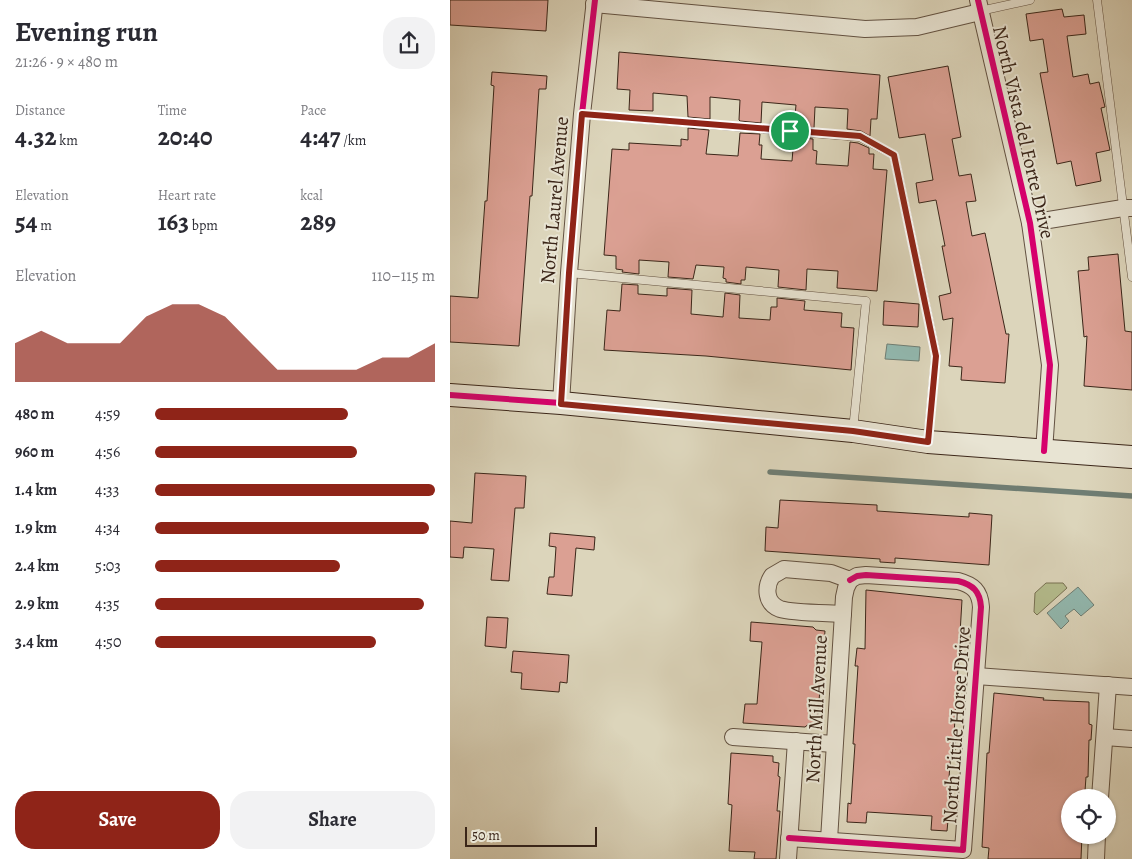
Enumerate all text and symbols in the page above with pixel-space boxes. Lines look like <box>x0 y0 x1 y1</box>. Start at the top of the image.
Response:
text: Evening run <box>15 13 158 51</box>
button: share <box>383 17 435 69</box>
street label: North Vista del Forte Drive <box>986 23 1061 241</box>
text: 21:26 · 9 × 480 m <box>15 51 118 73</box>
text: Distance <box>15 101 65 120</box>
text: Time <box>158 101 187 120</box>
text: Pace <box>300 101 326 120</box>
pin <box>769 110 811 152</box>
street label: North Laurel Avenue <box>534 115 575 285</box>
icon: arrive <box>776 117 804 145</box>
text: 4.32 <box>15 120 56 154</box>
text: 20:40 <box>158 120 213 154</box>
text: 4:47 <box>300 120 340 154</box>
text: km <box>56 131 78 150</box>
text: /km <box>340 131 366 150</box>
text: Elevation <box>15 186 69 205</box>
text: Heart rate <box>158 186 216 205</box>
text: kcal <box>300 186 323 205</box>
text: 54 <box>15 205 37 239</box>
text: 163 <box>158 205 189 239</box>
text: 289 <box>300 205 336 239</box>
text: m <box>37 216 52 235</box>
text: bpm <box>189 216 218 235</box>
text: Elevation <box>15 265 76 287</box>
text: 110–115 m <box>371 265 435 287</box>
text: 480 m <box>15 403 54 425</box>
text: 4:59 <box>95 403 120 425</box>
text: 960 m <box>15 441 54 463</box>
text: 4:56 <box>95 441 120 463</box>
text: 1.4 km <box>15 479 57 501</box>
text: 4:33 <box>95 479 119 501</box>
text: 1.9 km <box>15 517 57 539</box>
text: 4:34 <box>95 517 120 539</box>
text: 2.4 km <box>15 555 59 577</box>
text: 5:03 <box>95 555 121 577</box>
text: 2.9 km <box>15 593 59 615</box>
text: 4:35 <box>95 593 120 615</box>
street label: North Little Horse Drive <box>936 625 977 825</box>
text: 3.4 km <box>15 631 58 653</box>
text: 4:50 <box>95 631 121 653</box>
street label: North Mill Avenue <box>799 634 834 784</box>
map controls <box>1061 789 1116 844</box>
button: locate <box>1061 789 1116 844</box>
button: Save <box>15 791 220 849</box>
button: Share <box>230 791 435 849</box>
scale bar <box>465 824 598 847</box>
text: 50 m <box>472 826 500 845</box>

